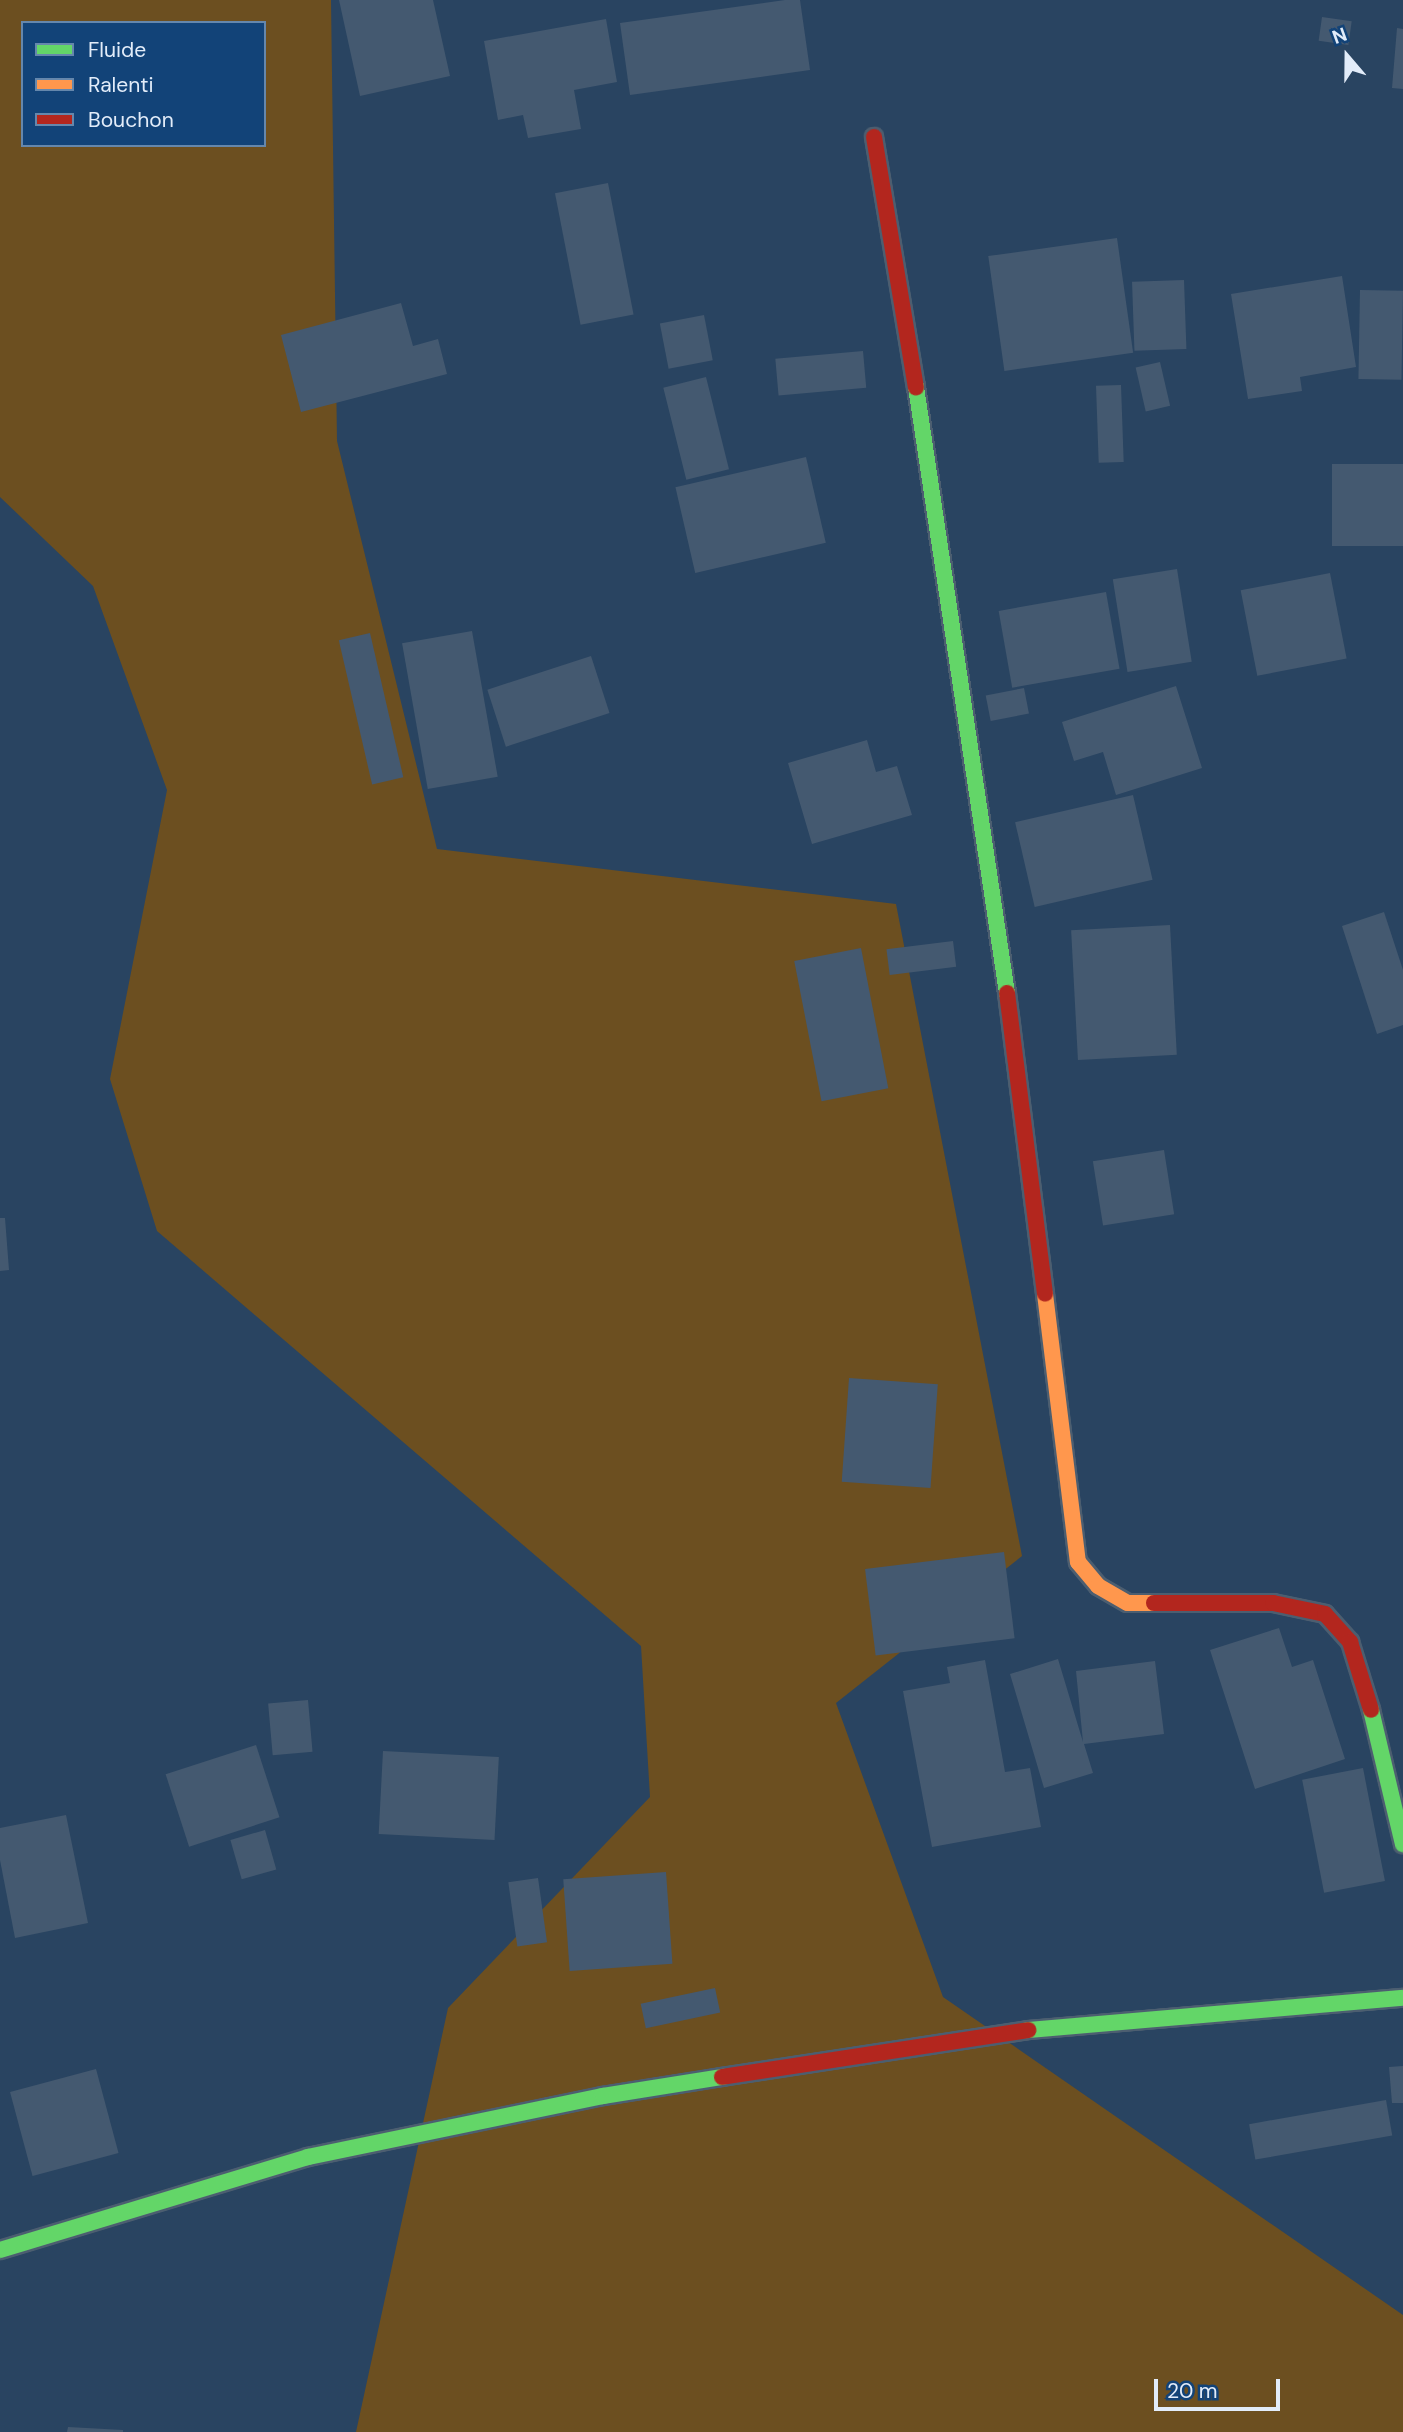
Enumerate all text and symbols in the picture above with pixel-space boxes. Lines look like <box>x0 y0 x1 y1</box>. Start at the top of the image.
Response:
legend <box>21 21 266 147</box>
north arrow <box>1312 21 1382 91</box>
text: N <box>1329 22 1350 50</box>
text: Fluide <box>88 36 146 64</box>
text: Ralenti <box>88 71 154 99</box>
text: Bouchon <box>88 106 174 134</box>
scale bar <box>1158 2366 1284 2410</box>
text: 20 m <box>1167 2377 1218 2405</box>

